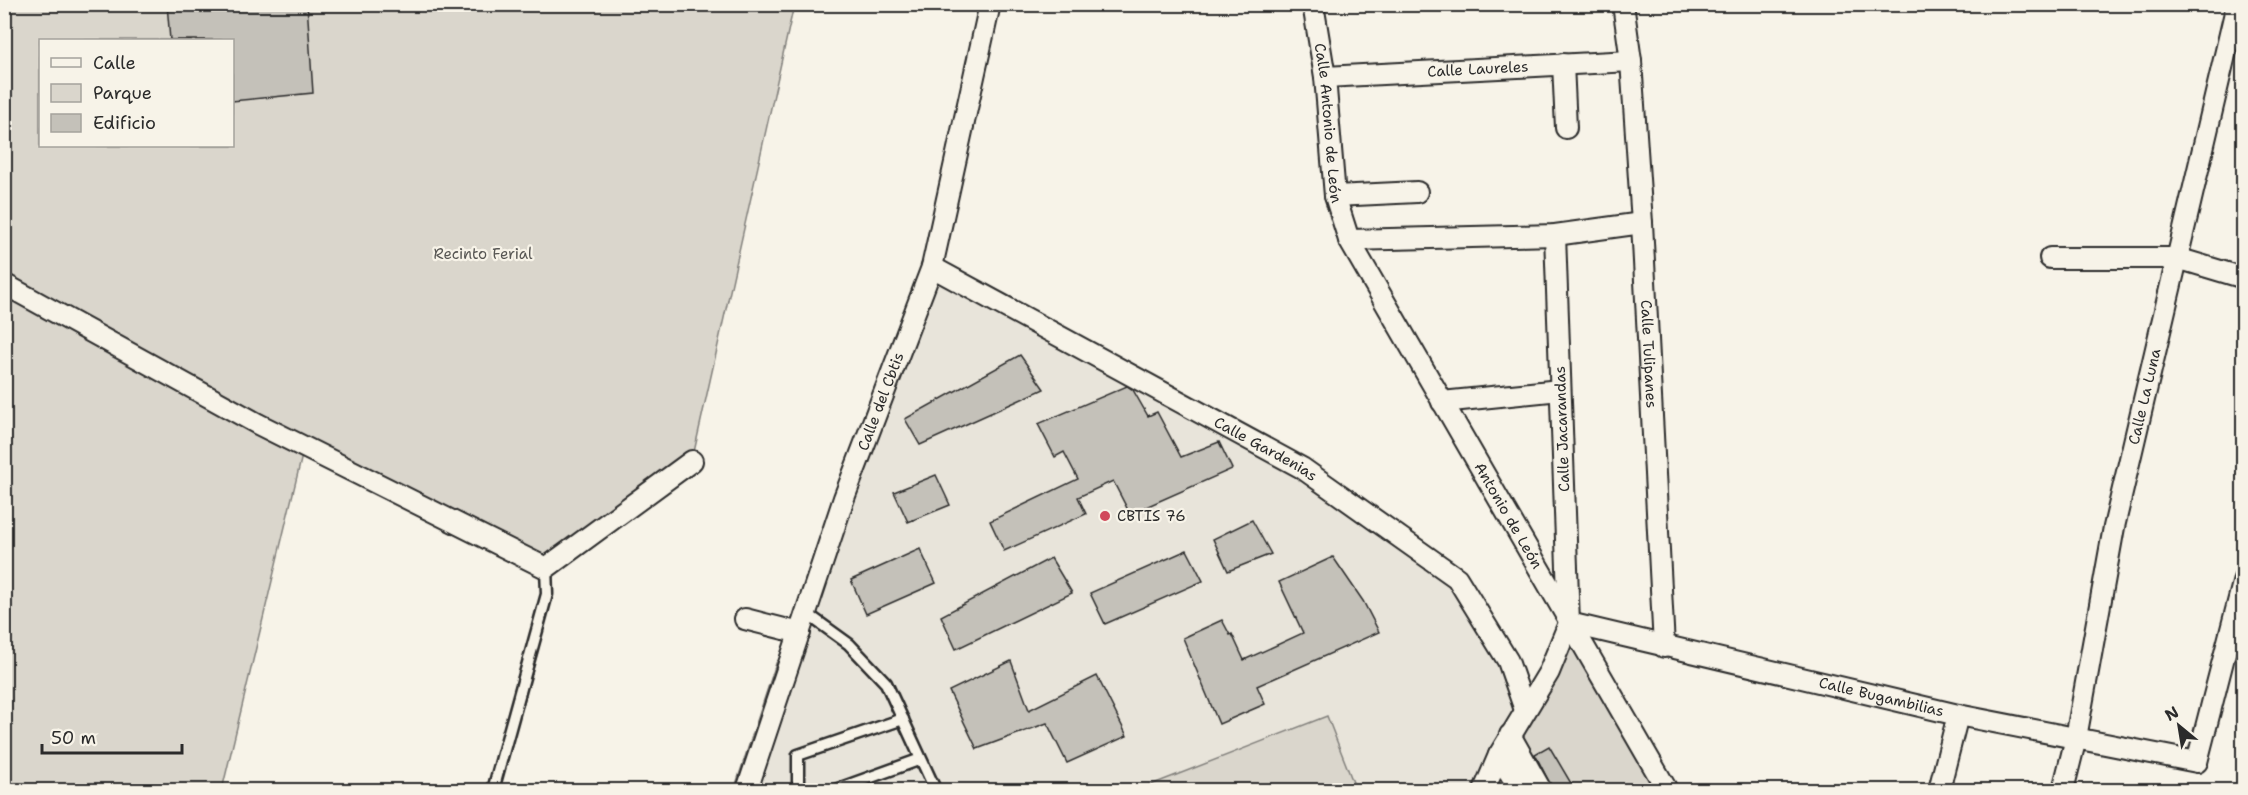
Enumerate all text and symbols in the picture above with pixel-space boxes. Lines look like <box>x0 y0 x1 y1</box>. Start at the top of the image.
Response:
legend <box>39 39 234 147</box>
street label: Calle Antonio de León <box>1310 42 1347 206</box>
text: Calle <box>93 51 136 75</box>
street label: Calle Laureles <box>1427 56 1529 82</box>
text: Parque <box>93 81 152 105</box>
text: Edificio <box>93 111 156 135</box>
park label: Recinto Ferial <box>433 244 533 264</box>
street label: Calle Tulipanes <box>1636 299 1662 409</box>
street label: Calle La Luna <box>2124 346 2166 447</box>
street label: Calle del Cbtis <box>853 349 909 454</box>
street label: Calle Jacarandas <box>1550 366 1574 492</box>
street label: Calle Gardenias <box>1210 412 1321 486</box>
street label: Antonio de León <box>1470 459 1547 573</box>
place label: CBTIS 76 <box>1117 506 1186 526</box>
marker: CBTIS 76 <box>1098 509 1112 523</box>
street label: Calle Bugambilias <box>1817 672 1946 721</box>
north arrow <box>2149 696 2209 756</box>
text: N <box>2161 701 2182 726</box>
scale bar <box>42 717 182 755</box>
text: 50 m <box>51 726 96 750</box>

